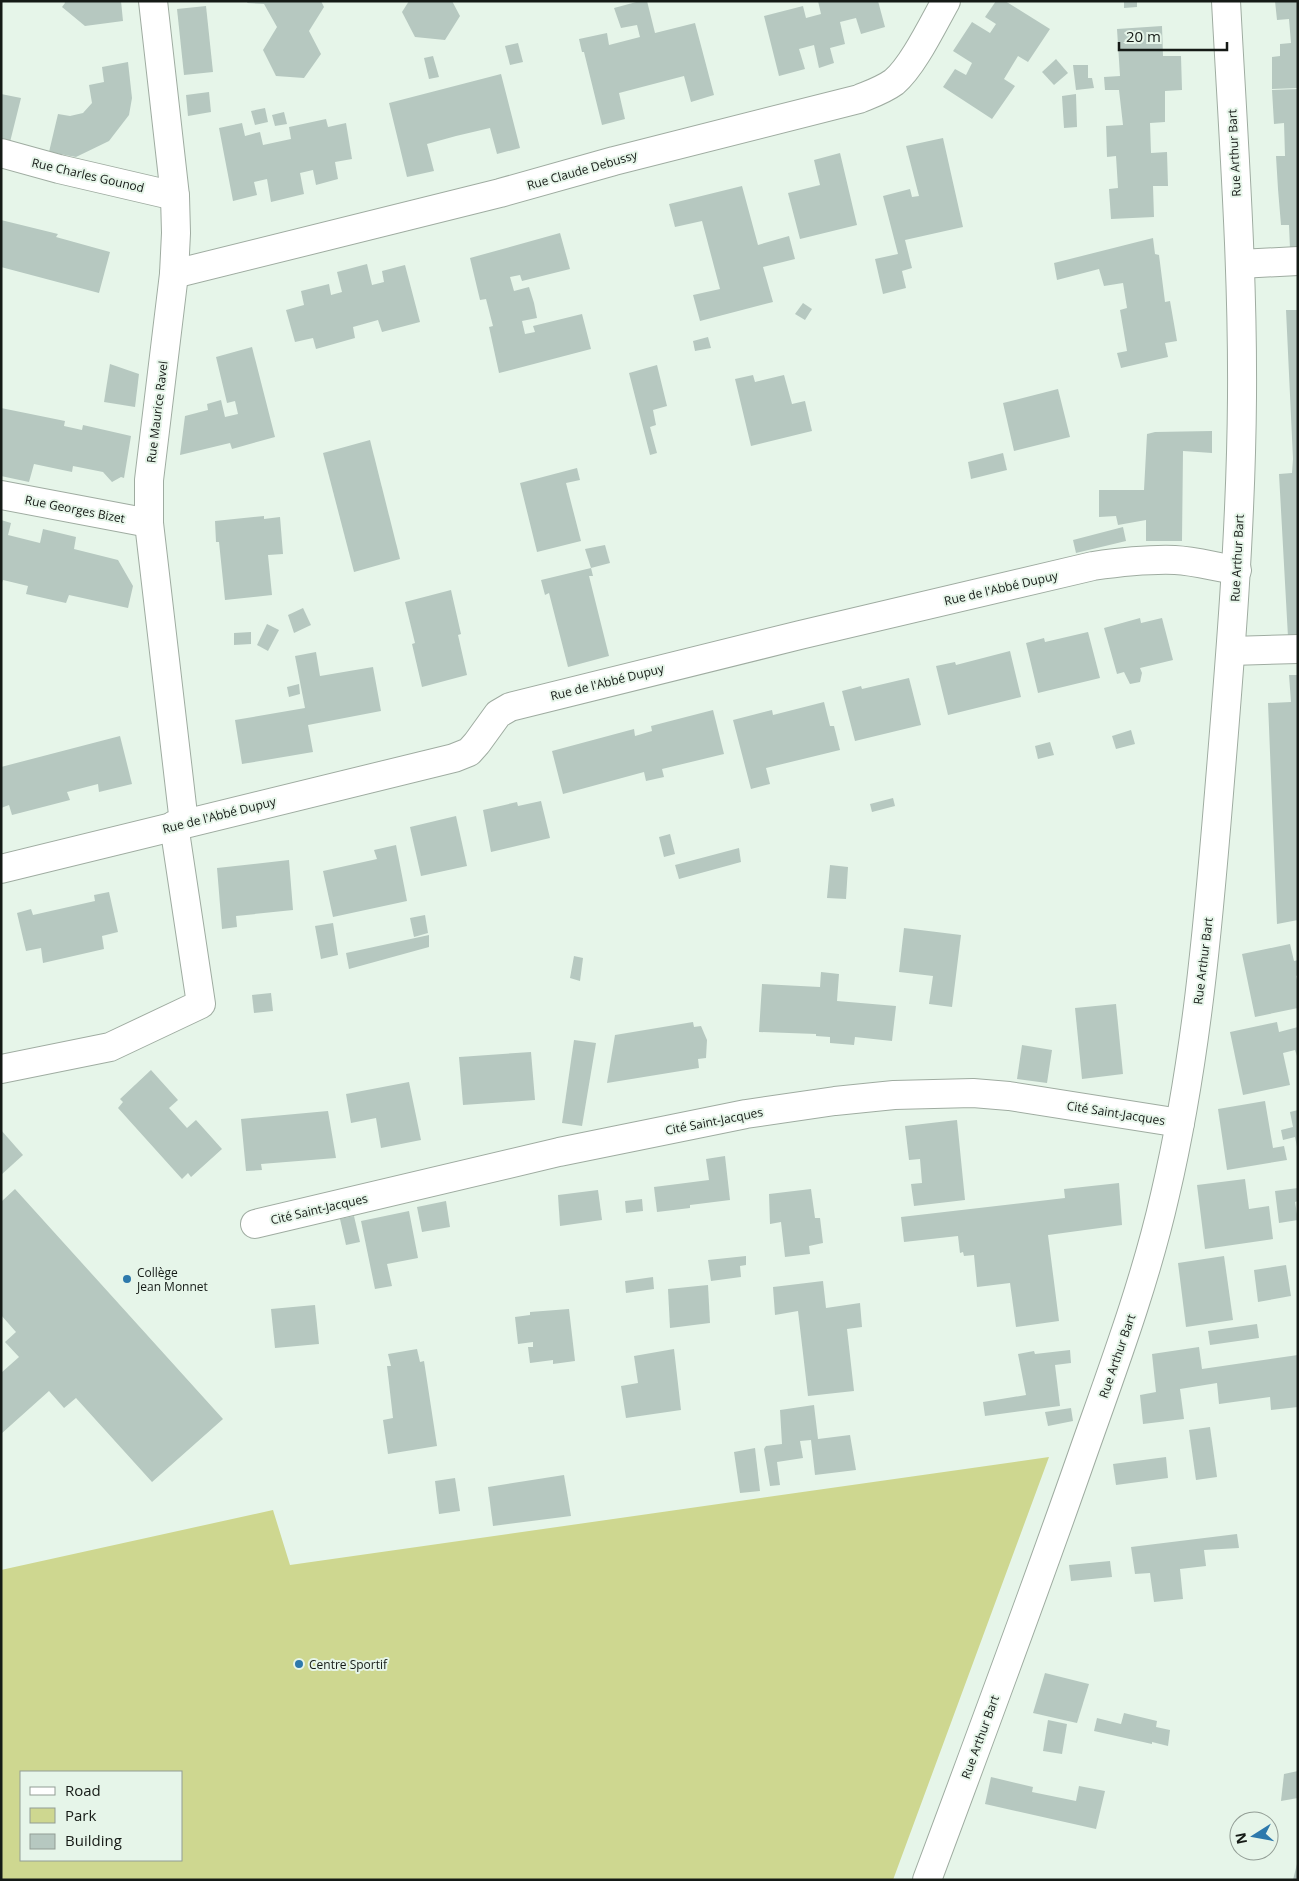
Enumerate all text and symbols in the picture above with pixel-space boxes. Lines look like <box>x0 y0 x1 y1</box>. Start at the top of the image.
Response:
scale bar <box>1119 20 1226 52</box>
text: 20 m <box>1126 26 1161 46</box>
street label: Rue Arthur Bart <box>1223 109 1245 197</box>
street label: Rue Claude Debussy <box>525 146 640 194</box>
street label: Rue Charles Gounod <box>30 154 146 196</box>
street label: Rue Maurice Ravel <box>142 360 172 464</box>
street label: Rue Georges Bizet <box>23 491 127 527</box>
street label: Rue Arthur Bart <box>1226 514 1248 602</box>
street label: Rue de l'Abbé Dupuy <box>942 566 1061 609</box>
street label: Rue de l'Abbé Dupuy <box>548 659 666 704</box>
street label: Rue de l'Abbé Dupuy <box>160 792 278 837</box>
street label: Rue Arthur Bart <box>1189 916 1217 1006</box>
street label: Cité Saint-Jacques <box>1066 1097 1167 1129</box>
street label: Cité Saint-Jacques <box>664 1103 765 1139</box>
street label: Cité Saint-Jacques <box>269 1189 370 1228</box>
place label: Collège Jean Monnet <box>136 1264 208 1295</box>
marker: Collège Jean Monnet <box>121 1273 133 1285</box>
street label: Rue Arthur Bart <box>1095 1312 1139 1400</box>
place label: Centre Sportif <box>309 1656 388 1673</box>
marker: Centre Sportif <box>293 1658 305 1670</box>
street label: Rue Arthur Bart <box>957 1693 1003 1781</box>
legend <box>20 1771 182 1861</box>
text: Road <box>65 1780 101 1800</box>
text: Park <box>65 1805 96 1825</box>
north arrow <box>1229 1811 1279 1861</box>
text: Building <box>65 1830 122 1850</box>
text: N <box>1230 1831 1251 1846</box>

